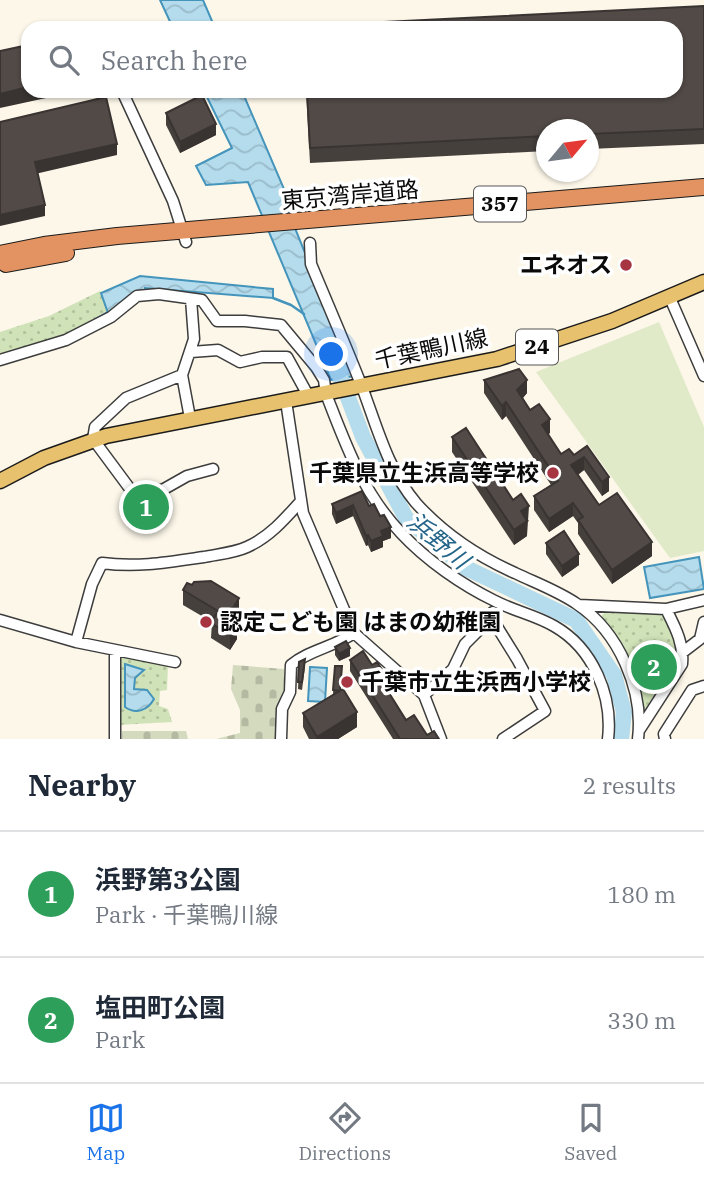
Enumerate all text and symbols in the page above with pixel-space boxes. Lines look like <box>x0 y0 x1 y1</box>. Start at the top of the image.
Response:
search box <box>21 21 683 98</box>
icon: search <box>45 41 83 79</box>
text: Search here <box>101 43 247 77</box>
north arrow <box>536 119 599 182</box>
street label: 東京湾岸道路 <box>280 173 420 215</box>
road number: 357 <box>474 186 526 222</box>
place label: エネオス <box>520 249 612 279</box>
marker: エネオス <box>618 257 634 273</box>
street label: 千葉鴨川線 <box>371 321 490 375</box>
road number: 24 <box>516 330 558 364</box>
your location <box>314 337 348 371</box>
place label: 千葉県立生浜高等学校 <box>309 457 539 487</box>
marker: 千葉県立生浜高等学校 <box>545 465 561 481</box>
pin: 1 <box>123 481 169 533</box>
water label: 浜野川 <box>401 505 479 578</box>
place label: 認定こども園 はまの幼稚園 <box>220 606 501 636</box>
marker: 認定こども園 はまの幼稚園 <box>198 614 214 630</box>
pin: 2 <box>631 641 677 693</box>
place label: 千葉市立生浜西小学校 <box>361 666 591 696</box>
marker: 千葉市立生浜西小学校 <box>339 674 355 690</box>
text: Nearby <box>28 765 136 804</box>
text: 2 results <box>583 770 676 800</box>
text: 浜野第3公園 <box>95 862 241 896</box>
text: 1 <box>44 879 58 909</box>
text: 180 m <box>607 879 676 909</box>
text: Park · 千葉鴨川線 <box>95 899 278 929</box>
text: 塩田町公園 <box>95 990 225 1024</box>
text: 2 <box>44 1005 58 1035</box>
text: 330 m <box>607 1005 676 1035</box>
text: Park <box>95 1024 145 1054</box>
tab: Map <box>87 1099 125 1165</box>
tab: Directions <box>298 1099 391 1165</box>
tab: Saved <box>564 1099 617 1165</box>

